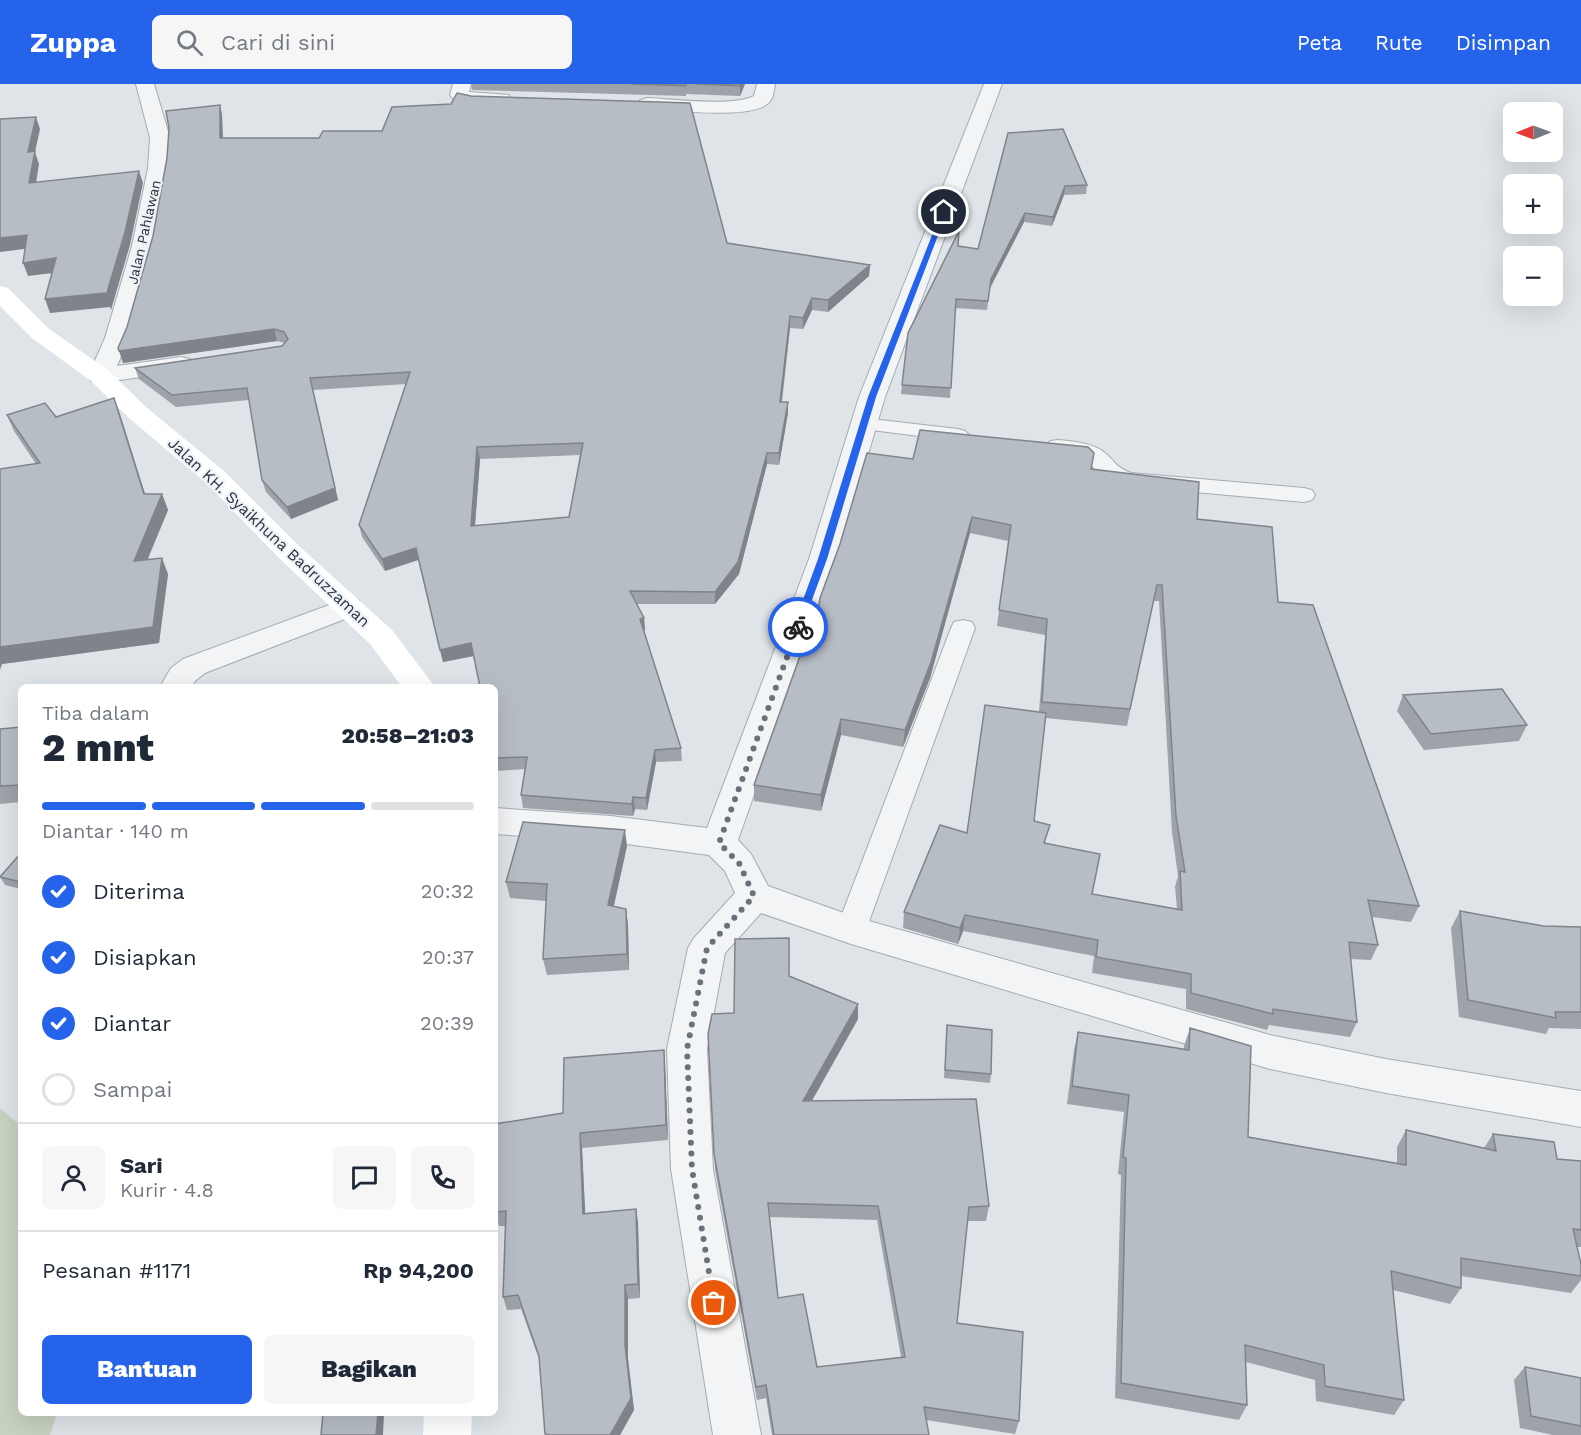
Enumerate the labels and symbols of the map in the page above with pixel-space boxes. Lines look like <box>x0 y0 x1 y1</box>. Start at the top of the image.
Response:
north arrow <box>1503 102 1563 162</box>
street label: Jalan Pahlawan <box>124 178 164 286</box>
pin <box>918 186 969 237</box>
street label: Jalan KH. Syaikhuna Badruzzaman <box>164 433 374 631</box>
courier <box>768 597 828 657</box>
pin <box>688 1277 739 1328</box>

